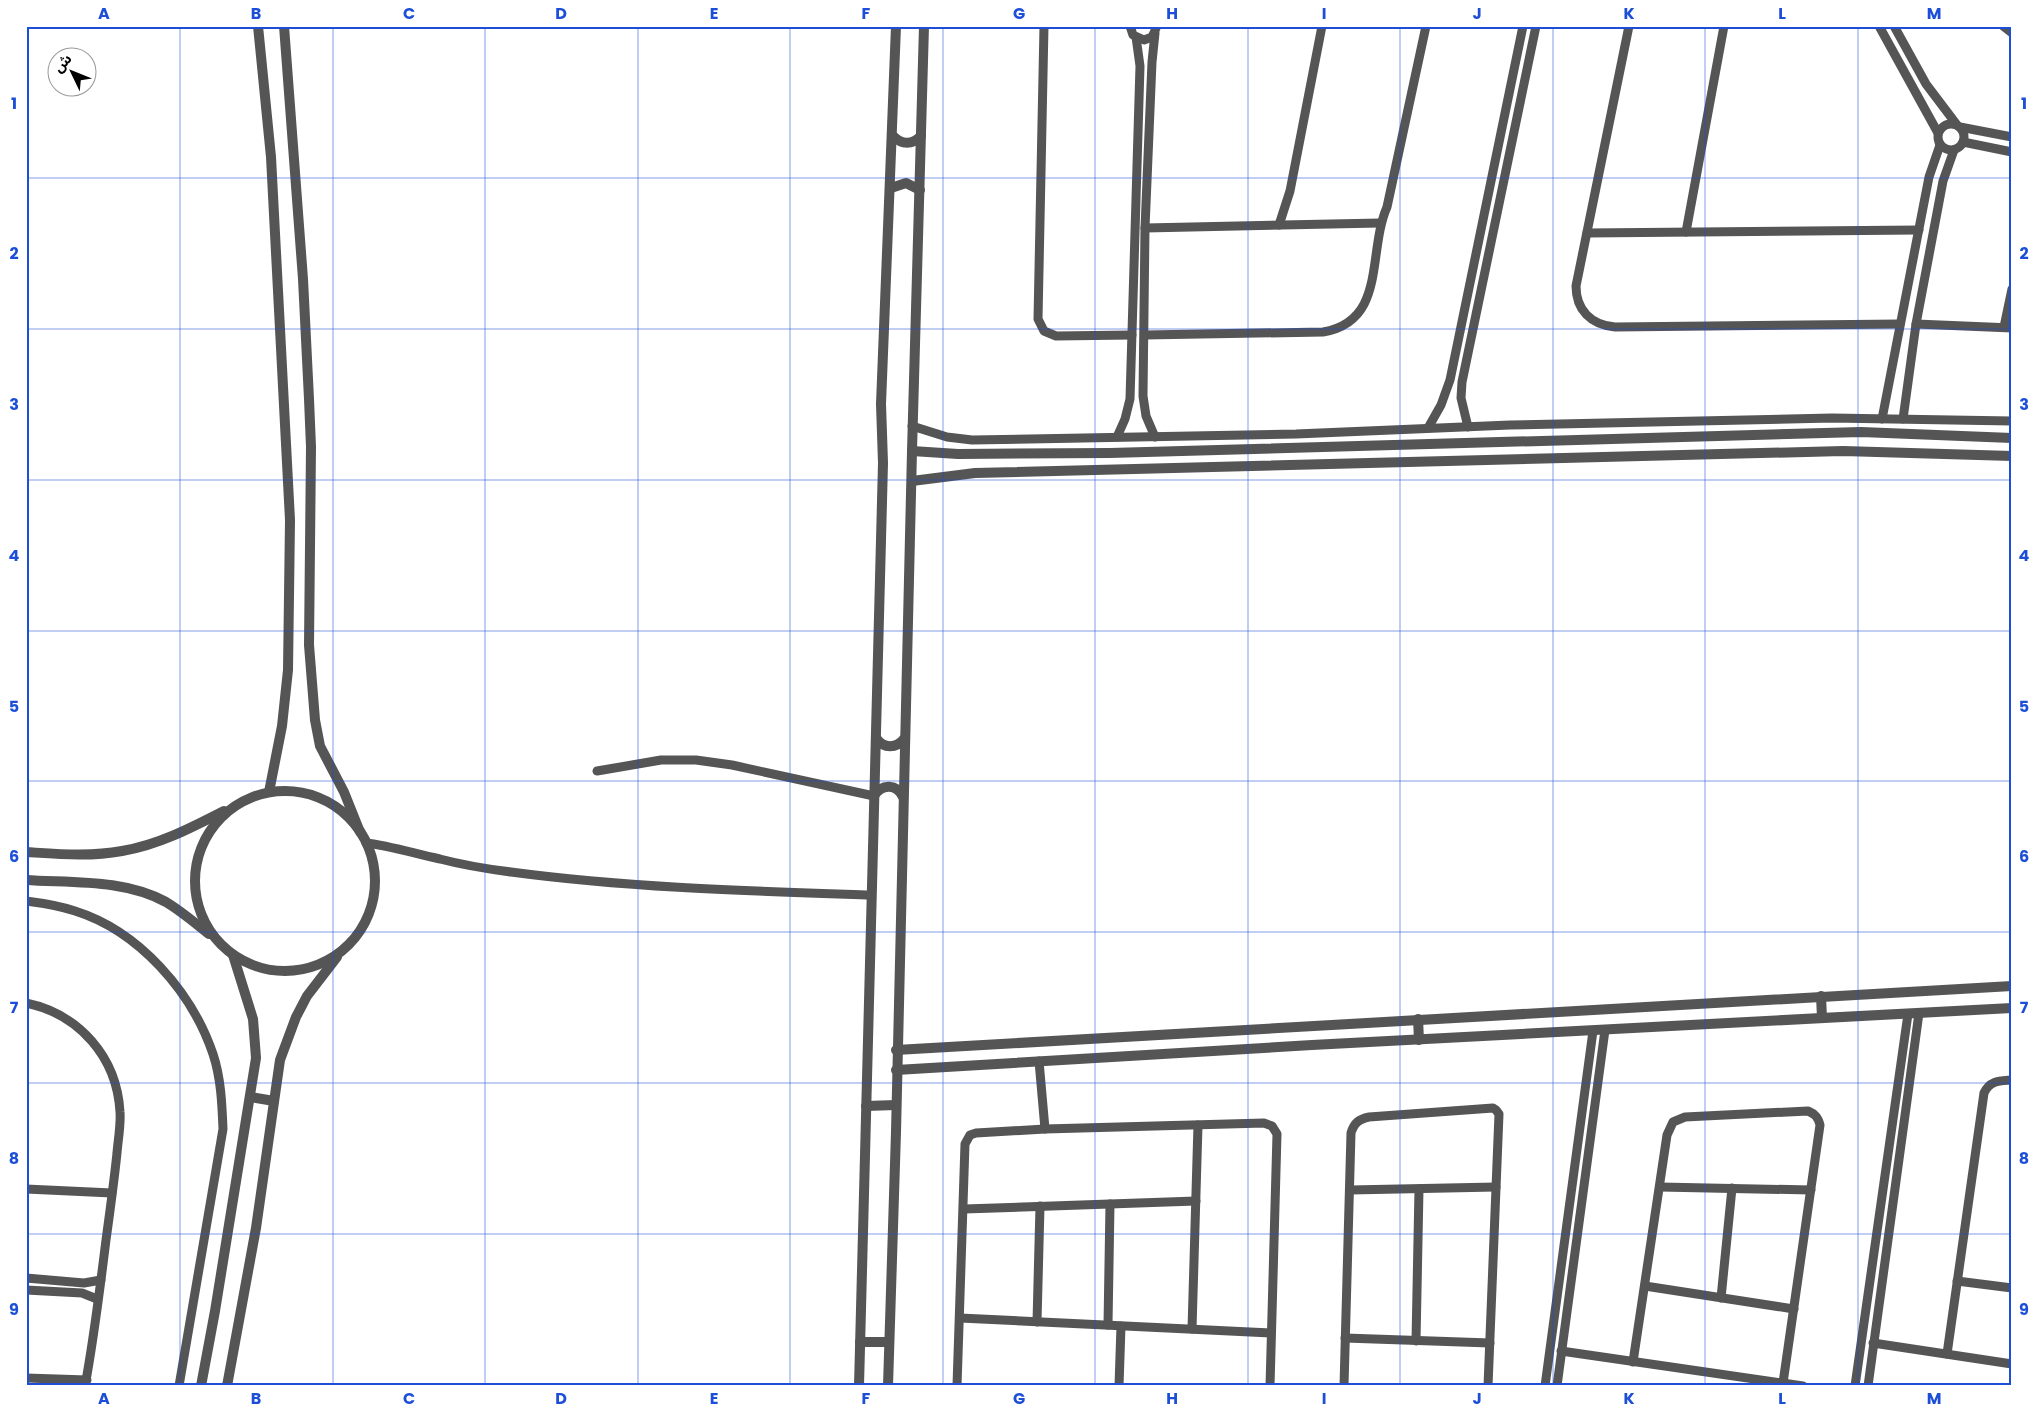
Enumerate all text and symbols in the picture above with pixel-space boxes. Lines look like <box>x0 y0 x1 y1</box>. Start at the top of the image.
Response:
text: A <box>98 2 110 25</box>
text: B <box>251 2 261 25</box>
text: C <box>403 2 415 25</box>
text: D <box>555 2 567 25</box>
text: E <box>710 2 718 25</box>
text: F <box>862 2 871 25</box>
text: G <box>1013 2 1025 25</box>
text: H <box>1166 2 1178 25</box>
text: I <box>1322 2 1326 25</box>
text: J <box>1472 2 1482 25</box>
text: K <box>1623 2 1635 25</box>
text: L <box>1778 2 1786 25</box>
text: M <box>1927 2 1941 25</box>
north arrow <box>48 48 98 98</box>
text: ش <box>49 49 76 77</box>
text: 1 <box>11 92 17 115</box>
text: 1 <box>2021 92 2027 115</box>
text: 2 <box>9 242 19 265</box>
text: 2 <box>2019 242 2029 265</box>
text: 3 <box>9 393 19 416</box>
text: 3 <box>2019 393 2029 416</box>
text: 4 <box>9 544 20 567</box>
text: 4 <box>2019 544 2030 567</box>
text: 5 <box>9 695 19 718</box>
text: 5 <box>2019 695 2029 718</box>
text: 6 <box>9 845 19 868</box>
text: 6 <box>2019 845 2029 868</box>
text: 7 <box>10 996 19 1019</box>
text: 7 <box>2020 996 2029 1019</box>
text: 8 <box>9 1147 19 1170</box>
text: 8 <box>2019 1147 2029 1170</box>
text: 9 <box>9 1298 19 1321</box>
text: 9 <box>2019 1298 2029 1321</box>
text: A <box>98 1387 110 1410</box>
text: B <box>251 1387 261 1410</box>
text: C <box>403 1387 415 1410</box>
text: D <box>555 1387 567 1410</box>
text: E <box>710 1387 718 1410</box>
text: F <box>862 1387 871 1410</box>
text: G <box>1013 1387 1025 1410</box>
text: H <box>1166 1387 1178 1410</box>
text: I <box>1322 1387 1326 1410</box>
text: J <box>1472 1387 1482 1410</box>
text: K <box>1623 1387 1635 1410</box>
text: L <box>1778 1387 1786 1410</box>
text: M <box>1927 1387 1941 1410</box>

